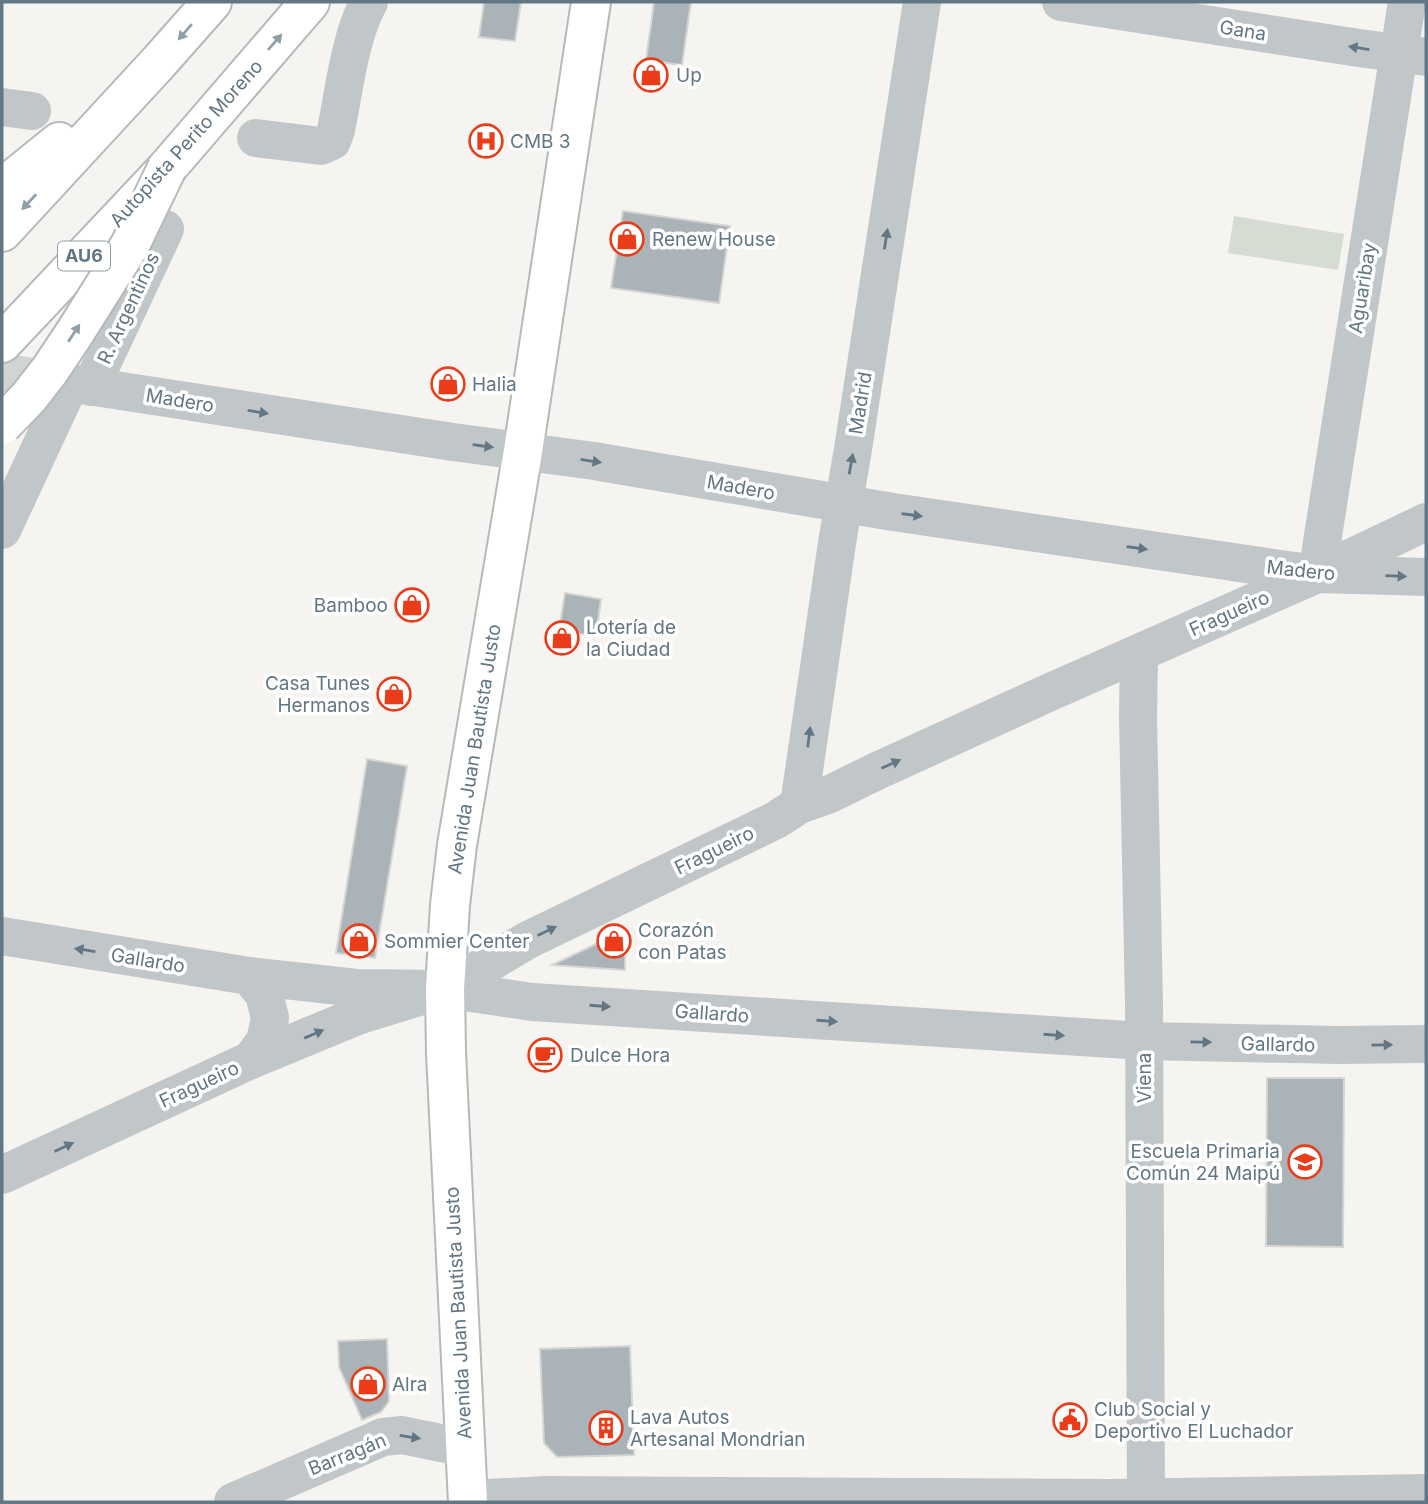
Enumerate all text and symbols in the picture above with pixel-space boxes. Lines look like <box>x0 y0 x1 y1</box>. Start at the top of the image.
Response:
street label: Gana <box>1218 15 1268 46</box>
one-way arrow <box>177 23 193 41</box>
one-way arrow <box>267 33 283 51</box>
one-way arrow <box>1348 42 1370 53</box>
street label: Autopista Perito Moreno <box>105 55 268 232</box>
shop icon: Up <box>632 56 670 94</box>
place label: Up <box>676 64 702 87</box>
hospital icon: CMB 3 <box>467 122 505 160</box>
place label: CMB 3 <box>510 130 571 153</box>
one-way arrow <box>22 193 38 210</box>
shop icon: Renew House <box>608 220 646 258</box>
place label: Renew House <box>652 228 776 251</box>
one-way arrow <box>881 228 892 250</box>
street label: Aguaribay <box>1344 241 1381 335</box>
road number: AU6 <box>58 242 110 270</box>
street label: R. Argentinos <box>93 249 164 368</box>
one-way arrow <box>67 324 80 343</box>
shop icon: Halia <box>429 365 467 403</box>
street label: Madrid <box>844 370 877 436</box>
place label: Halia <box>472 373 517 396</box>
street label: Madero <box>144 384 216 417</box>
one-way arrow <box>247 407 269 418</box>
one-way arrow <box>472 441 494 452</box>
one-way arrow <box>845 453 856 475</box>
one-way arrow <box>580 456 602 467</box>
street label: Madero <box>705 470 777 505</box>
one-way arrow <box>901 510 923 521</box>
one-way arrow <box>1126 543 1148 554</box>
street label: Madero <box>1266 555 1336 586</box>
one-way arrow <box>1386 571 1408 582</box>
shop icon: Bamboo <box>393 586 431 624</box>
street label: Fragueiro <box>1186 586 1273 641</box>
place label: Bamboo <box>314 594 388 617</box>
place label: Lotería de la Ciudad <box>586 616 676 661</box>
shop icon: Lotería de la Ciudad <box>543 619 581 657</box>
street label: Avenida Juan Bautista Justo <box>443 622 506 876</box>
place label: Casa Tunes Hermanos <box>265 672 370 717</box>
shop icon: Casa Tunes Hermanos <box>375 675 413 713</box>
one-way arrow <box>803 726 814 748</box>
one-way arrow <box>881 758 902 769</box>
street label: Fragueiro <box>671 821 758 879</box>
place label: Corazón con Patas <box>638 919 727 964</box>
shop icon: Sommier Center <box>340 922 378 960</box>
shop icon: Corazón con Patas <box>595 922 633 960</box>
one-way arrow <box>537 925 557 936</box>
place label: Sommier Center <box>384 930 530 953</box>
street label: Gallardo <box>109 943 187 978</box>
one-way arrow <box>74 944 96 955</box>
street label: Gallardo <box>674 999 750 1028</box>
one-way arrow <box>589 1001 611 1012</box>
one-way arrow <box>816 1016 838 1027</box>
one-way arrow <box>304 1028 324 1040</box>
one-way arrow <box>1043 1030 1065 1041</box>
street label: Gallardo <box>1240 1032 1315 1057</box>
cafe icon: Dulce Hora <box>526 1036 564 1074</box>
one-way arrow <box>1190 1037 1212 1048</box>
one-way arrow <box>1371 1039 1393 1051</box>
place label: Dulce Hora <box>570 1044 670 1067</box>
street label: Viena <box>1133 1053 1156 1103</box>
street label: Fragueiro <box>156 1056 243 1113</box>
place label: Escuela Primaria Común 24 Maipú <box>1126 1140 1280 1185</box>
one-way arrow <box>54 1141 74 1153</box>
school or university icon: Escuela Primaria Común 24 Maipú <box>1286 1143 1324 1181</box>
street label: Avenida Juan Bautista Justo <box>440 1186 477 1440</box>
shop icon: Alra <box>349 1365 387 1403</box>
place label: Alra <box>392 1373 428 1396</box>
place label: Club Social y Deportivo El Luchador <box>1094 1398 1293 1443</box>
public building icon: Club Social y Deportivo El Luchador <box>1051 1401 1089 1439</box>
place label: Lava Autos Artesanal Mondrian <box>630 1406 806 1451</box>
building icon: Lava Autos Artesanal Mondrian <box>587 1409 625 1447</box>
street label: Barragán <box>305 1428 389 1480</box>
one-way arrow <box>399 1432 421 1443</box>

